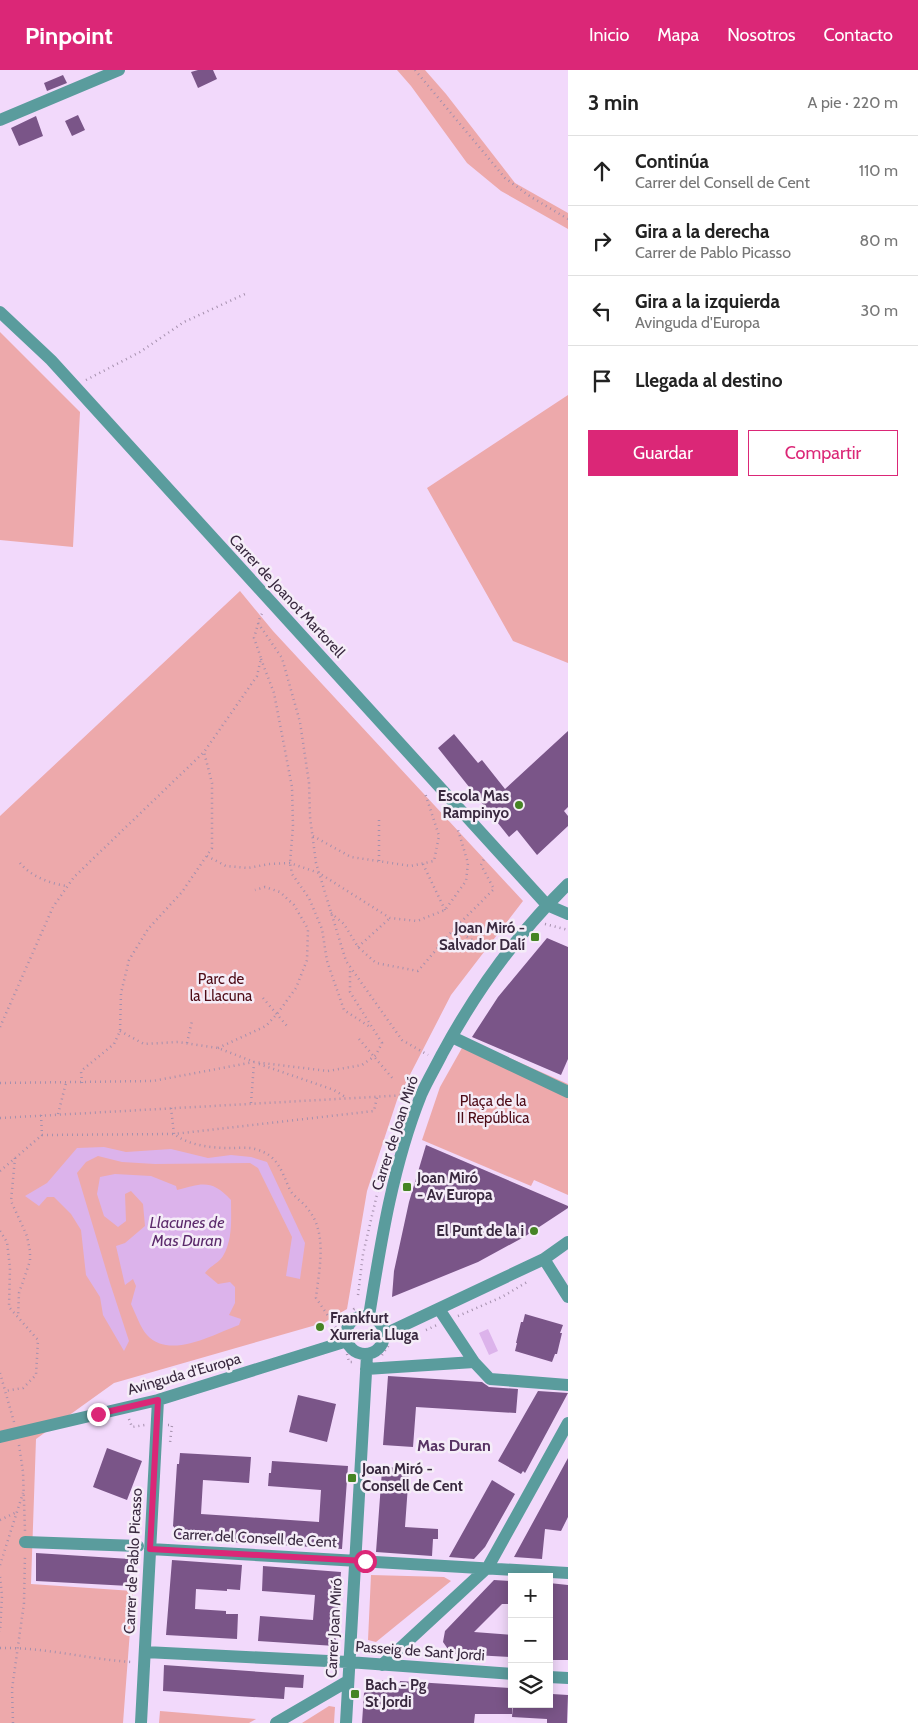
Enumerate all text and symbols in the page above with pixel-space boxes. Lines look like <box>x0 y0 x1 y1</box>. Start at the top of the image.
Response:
text: Pinpoint <box>25 21 113 50</box>
text: Inicio <box>589 24 629 46</box>
text: Mapa <box>657 24 699 46</box>
text: Nosotros <box>727 24 796 46</box>
text: Contacto <box>824 24 893 46</box>
text: 3 min <box>588 90 639 115</box>
text: A pie · 220 m <box>807 93 898 112</box>
text: Continúa <box>635 150 709 173</box>
icon: ahead <box>588 157 616 185</box>
text: 110 m <box>859 161 898 180</box>
text: Carrer del Consell de Cent <box>635 173 810 192</box>
text: Gira a la derecha <box>635 220 770 243</box>
icon: right <box>588 227 616 255</box>
text: 80 m <box>860 231 898 250</box>
text: Carrer de Pablo Picasso <box>635 243 791 262</box>
text: Gira a la izquierda <box>635 290 780 313</box>
icon: left <box>588 297 616 325</box>
text: 30 m <box>861 301 898 320</box>
text: Avinguda d'Europa <box>635 313 760 332</box>
icon: arrive <box>588 367 616 395</box>
text: Llegada al destino <box>635 369 782 392</box>
button: Guardar <box>588 430 738 476</box>
button: Compartir <box>748 430 898 476</box>
street label: Carrer de Joanot Martorell <box>225 531 349 662</box>
place label: Escola Mas Rampinyo <box>438 787 509 822</box>
marker: Escola Mas Rampinyo <box>513 799 525 811</box>
place label: Joan Miró - Salvador Dalí <box>439 919 525 954</box>
marker: Joan Miró - Salvador Dalí <box>529 931 541 943</box>
park label: Parc de la Llacuna <box>190 970 253 1005</box>
street label: Carrer de Joan Miró <box>368 1073 422 1193</box>
park label: Plaça de la II República <box>457 1092 530 1127</box>
place label: Joan Miró - Av Europa <box>416 1169 493 1204</box>
marker: Joan Miró - Av Europa <box>401 1181 413 1193</box>
water label: Llacunes de Mas Duran <box>150 1213 224 1250</box>
place label: El Punt de la i <box>436 1222 524 1240</box>
marker: El Punt de la i <box>528 1225 540 1237</box>
place label: Frankfurt Xurreria Lluga <box>329 1309 419 1344</box>
marker: Frankfurt Xurreria Lluga <box>314 1321 326 1333</box>
street label: Avinguda d'Europa <box>125 1349 244 1399</box>
route end <box>87 1403 110 1426</box>
district label: Mas Duran <box>417 1436 491 1455</box>
place label: Joan Miró - Consell de Cent <box>361 1460 463 1495</box>
marker: Joan Miró - Consell de Cent <box>346 1472 358 1484</box>
street label: Carrer de Pablo Picasso <box>120 1488 146 1634</box>
street label: Carrer del Consell de Cent <box>173 1525 337 1551</box>
route start <box>354 1550 377 1573</box>
map controls <box>508 1573 553 1708</box>
button: + <box>508 1573 553 1618</box>
street label: Carrer Joan Miró <box>322 1577 346 1679</box>
button: − <box>508 1618 553 1663</box>
street label: Passeig de Sant Jordi <box>355 1637 485 1665</box>
button: layers <box>508 1663 553 1708</box>
place label: Bach - Pg St Jordi <box>365 1676 427 1711</box>
marker: Bach - Pg St Jordi <box>349 1688 361 1700</box>

